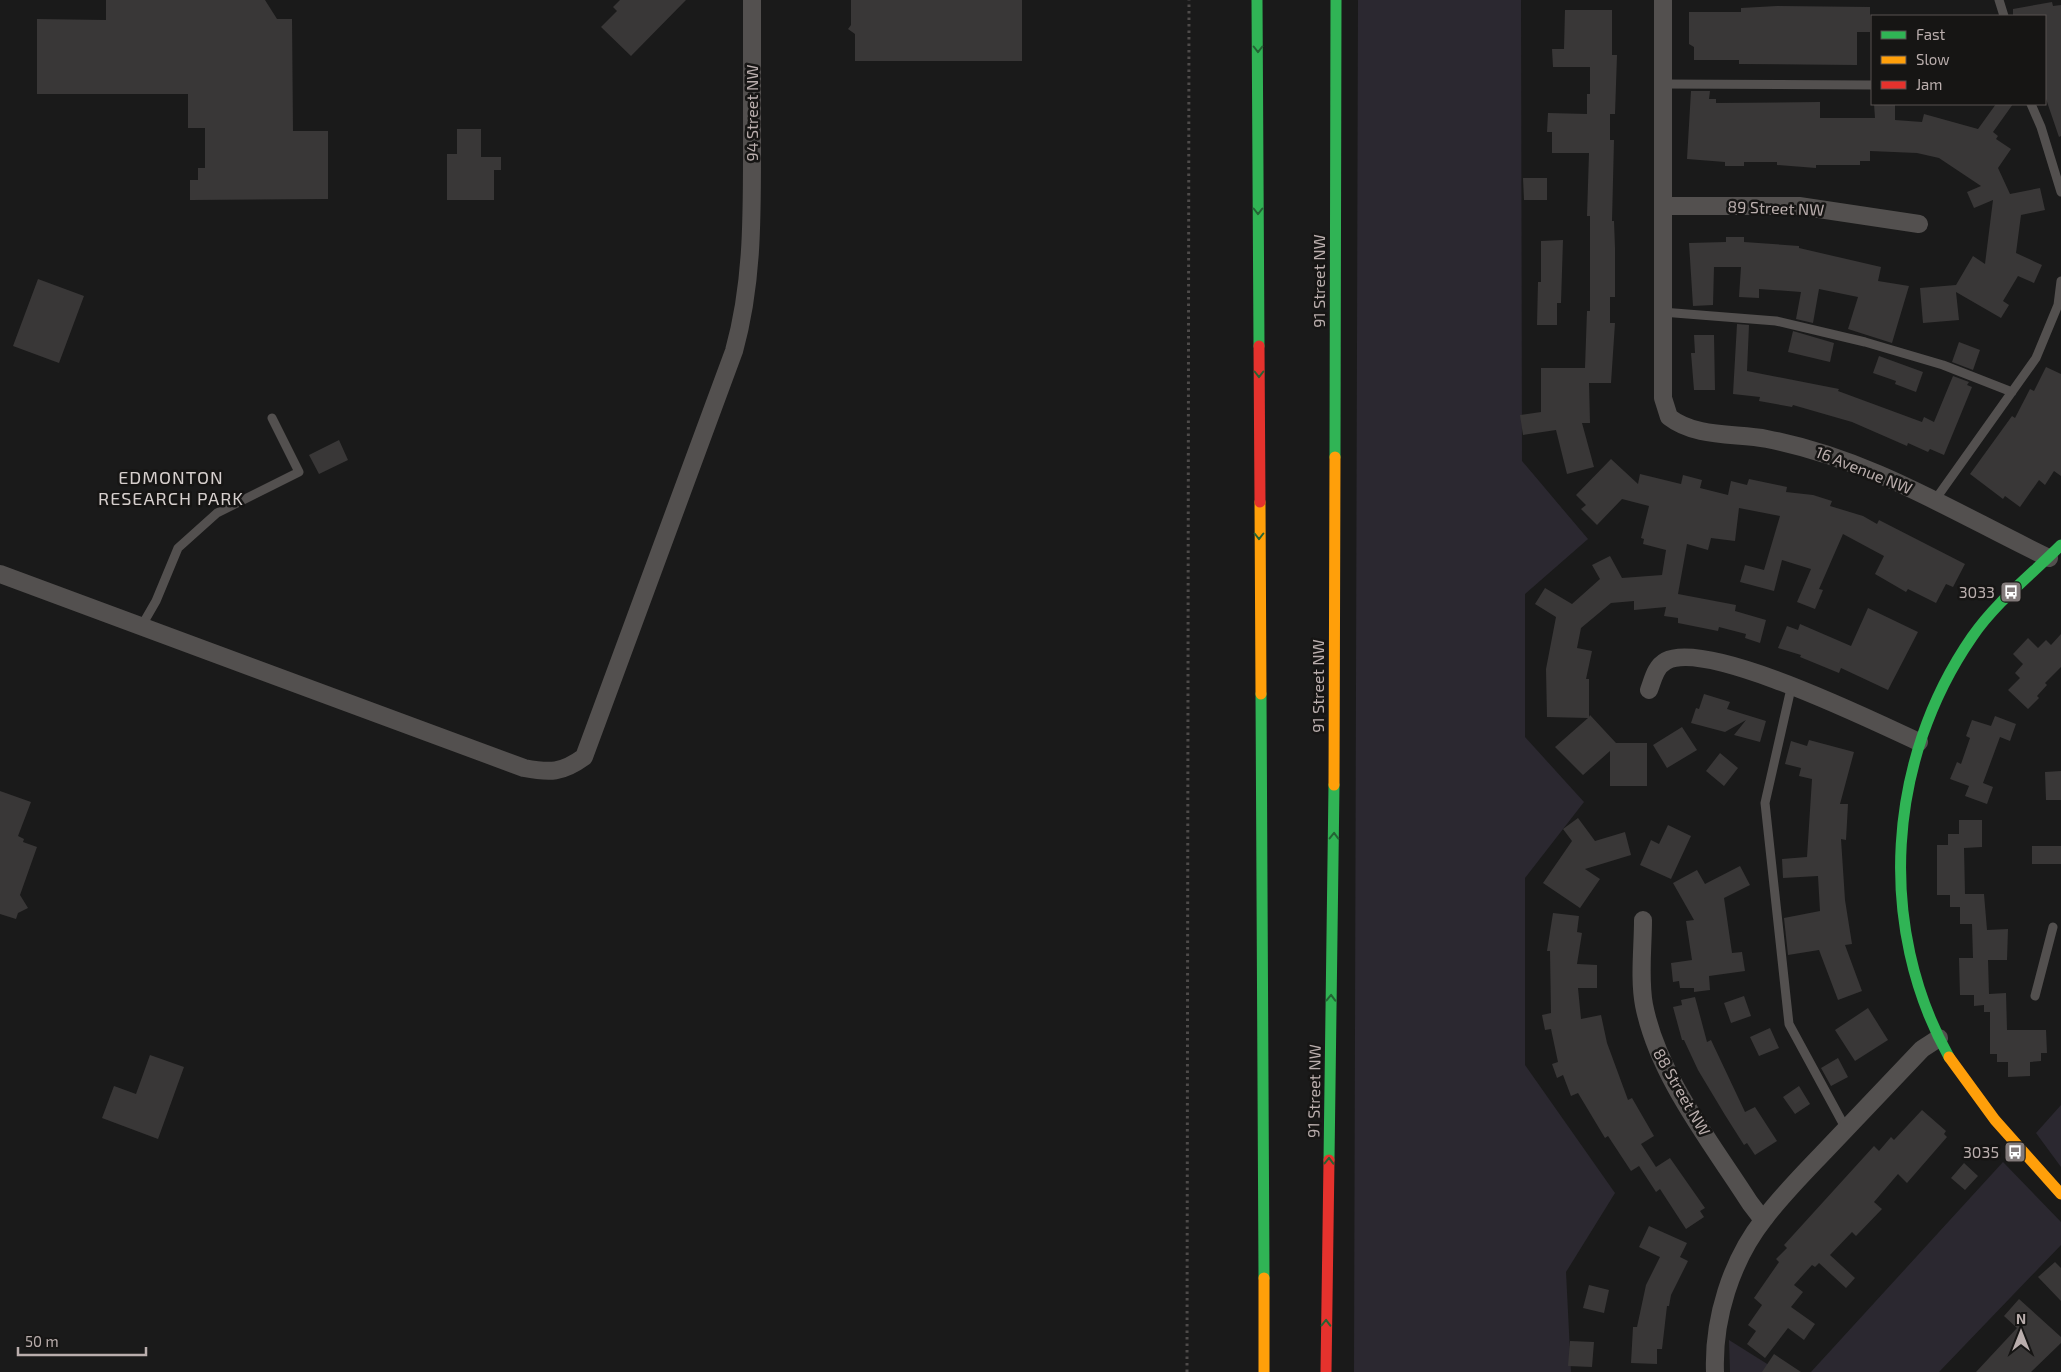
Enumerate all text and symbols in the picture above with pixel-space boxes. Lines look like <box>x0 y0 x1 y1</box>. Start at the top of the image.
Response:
legend <box>1871 15 2046 105</box>
text: Fast <box>1916 25 1946 43</box>
one-way arrow <box>1253 45 1263 53</box>
text: Slow <box>1916 50 1950 68</box>
street label: 94 Street NW <box>742 64 761 162</box>
text: Jam <box>1916 75 1942 93</box>
street label: 89 Street NW <box>1727 196 1825 219</box>
one-way arrow <box>1253 208 1263 215</box>
street label: 91 Street NW <box>1309 234 1328 328</box>
one-way arrow <box>1254 370 1264 378</box>
street label: 16 Avenue NW <box>1813 442 1915 498</box>
district label: EDMONTON RESEARCH PARK <box>98 466 244 509</box>
one-way arrow <box>1254 532 1264 540</box>
bus stop icon: 3033 <box>1999 580 2023 604</box>
place label: 3033 <box>1959 582 1995 601</box>
street label: 91 Street NW <box>1308 639 1327 733</box>
one-way arrow <box>1329 832 1339 840</box>
one-way arrow <box>1326 994 1336 1002</box>
street label: 91 Street NW <box>1303 1044 1324 1138</box>
street label: 88 Street NW <box>1650 1045 1715 1139</box>
bus stop icon: 3035 <box>2003 1140 2027 1164</box>
place label: 3035 <box>1963 1142 1999 1161</box>
one-way arrow <box>1324 1157 1334 1164</box>
north arrow <box>1996 1307 2046 1357</box>
text: N <box>2016 1310 2026 1327</box>
one-way arrow <box>1321 1319 1331 1327</box>
scale bar <box>18 1324 145 1356</box>
text: 50 m <box>25 1332 59 1350</box>

